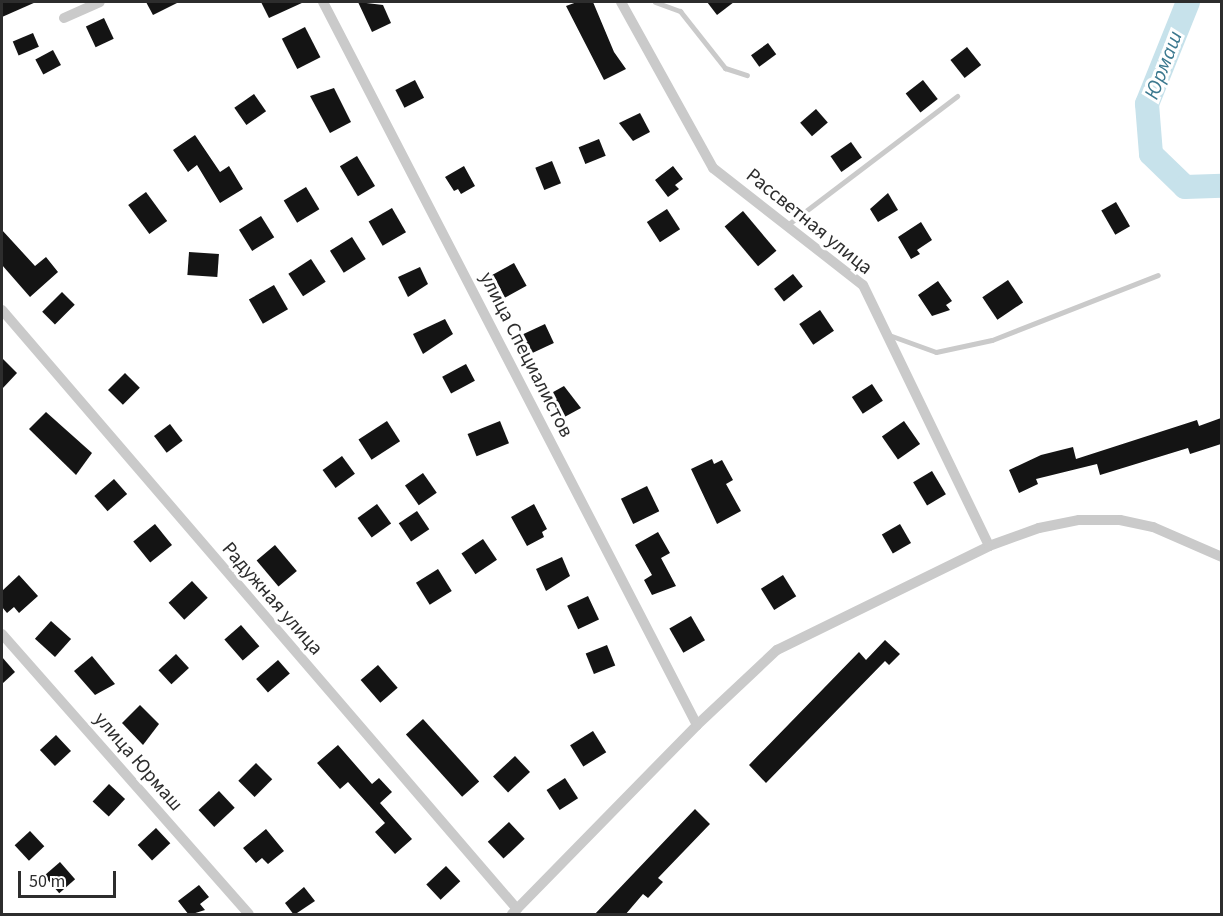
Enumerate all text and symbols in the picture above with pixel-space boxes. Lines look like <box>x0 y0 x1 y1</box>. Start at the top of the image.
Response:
water label: Юрмаш <box>1139 27 1187 103</box>
street label: Рассветная улица <box>741 164 877 280</box>
street label: улица Специалистов <box>474 268 578 442</box>
street label: Радужная улица <box>216 538 328 660</box>
street label: улица Юрмаш <box>88 708 188 816</box>
scale bar <box>21 859 118 897</box>
text: 50 m <box>29 869 65 894</box>

